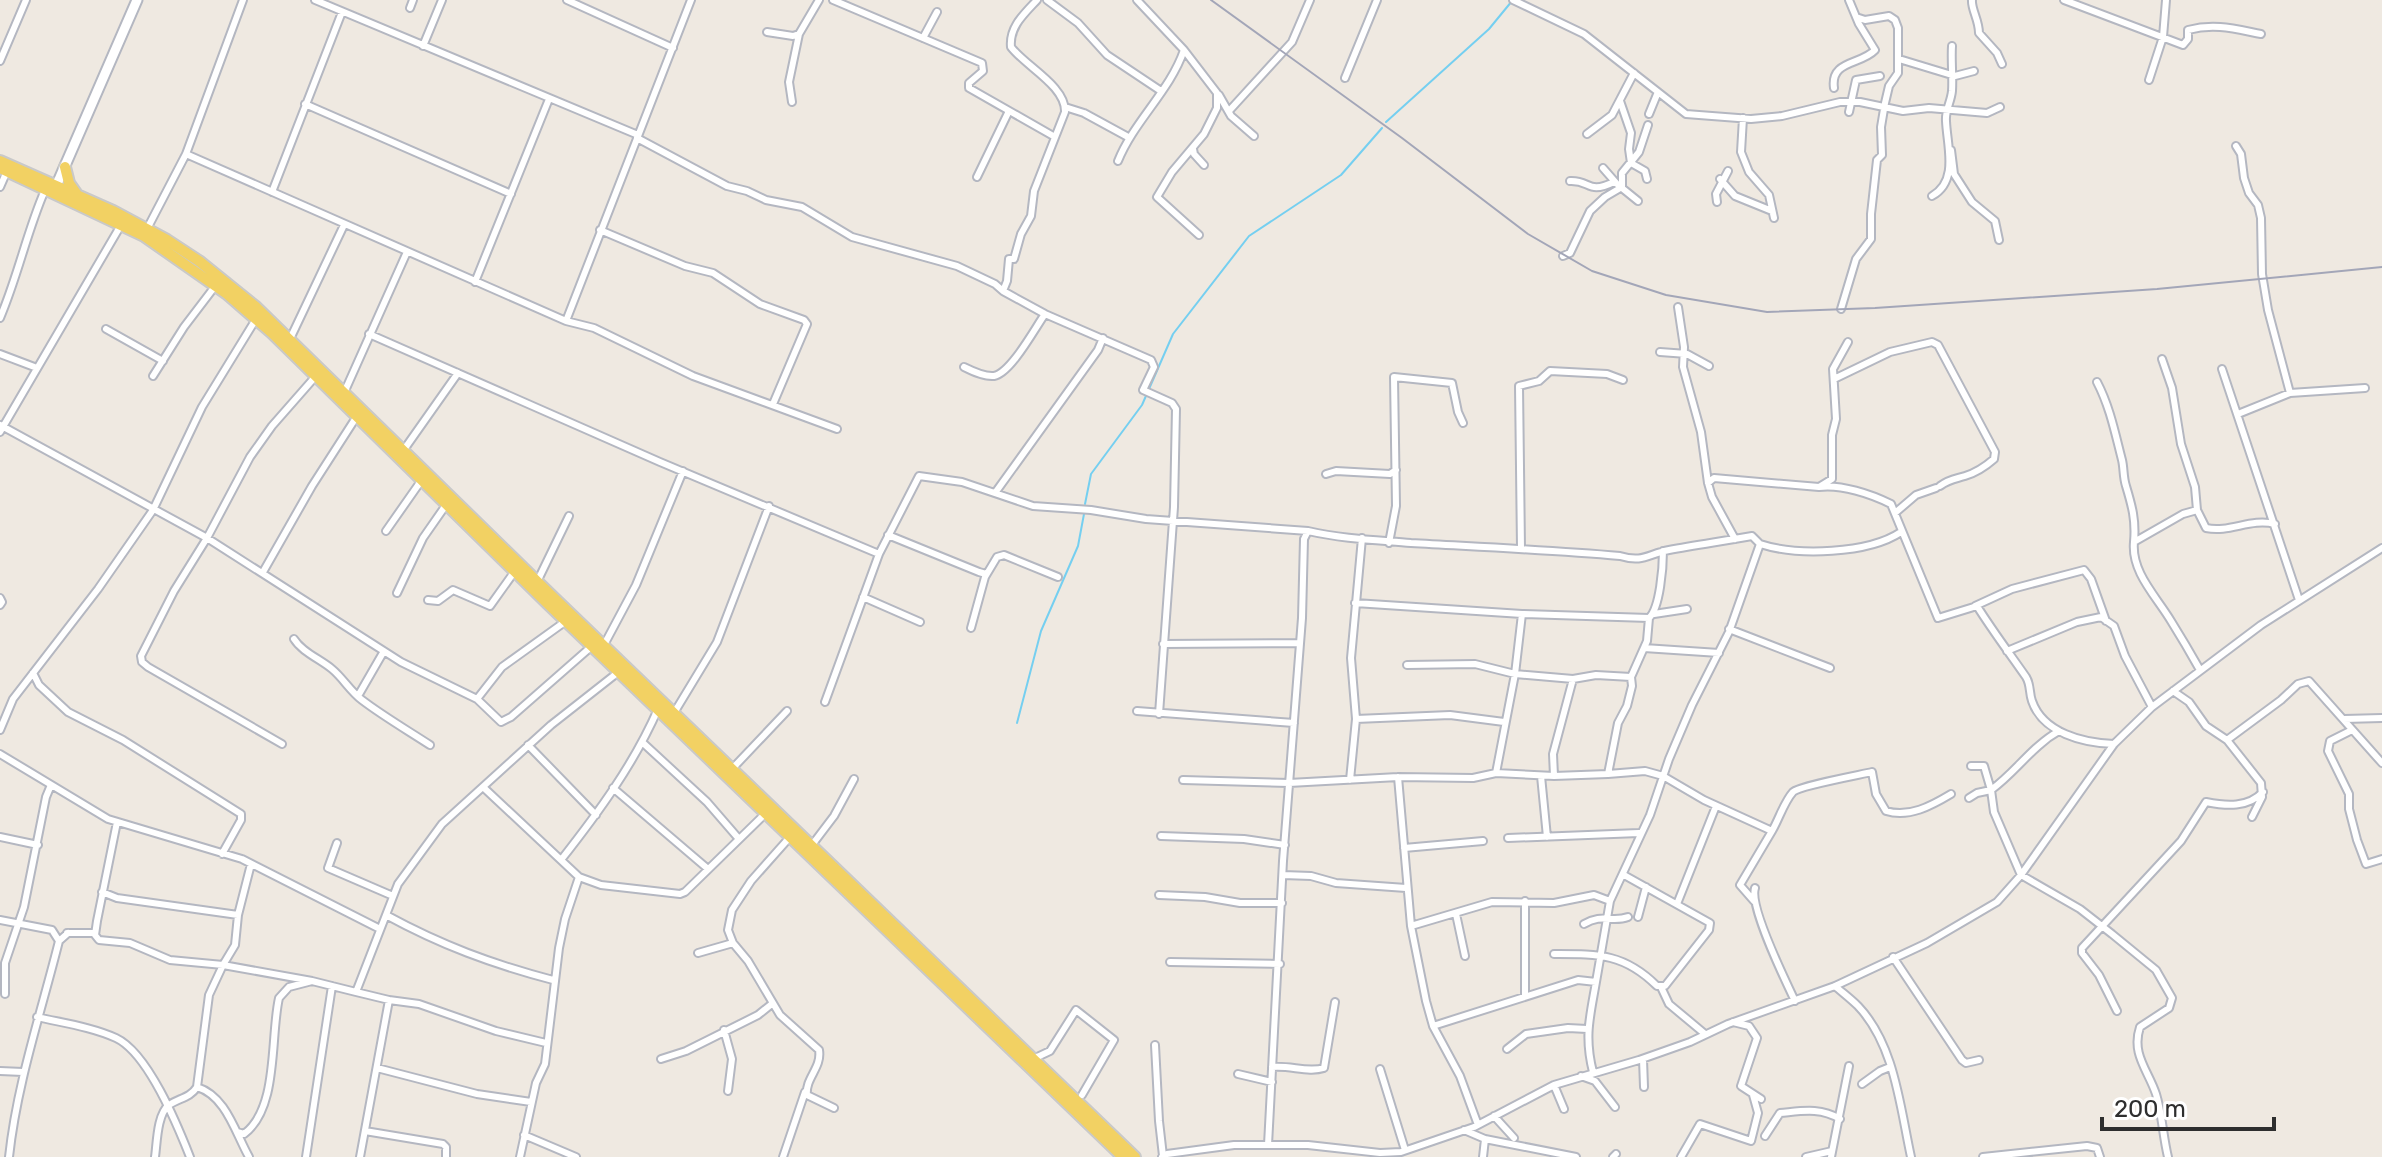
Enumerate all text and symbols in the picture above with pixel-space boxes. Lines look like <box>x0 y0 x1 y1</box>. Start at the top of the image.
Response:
scale bar <box>2102 1081 2274 1131</box>
text: 200 m <box>2114 1095 2186 1123</box>

